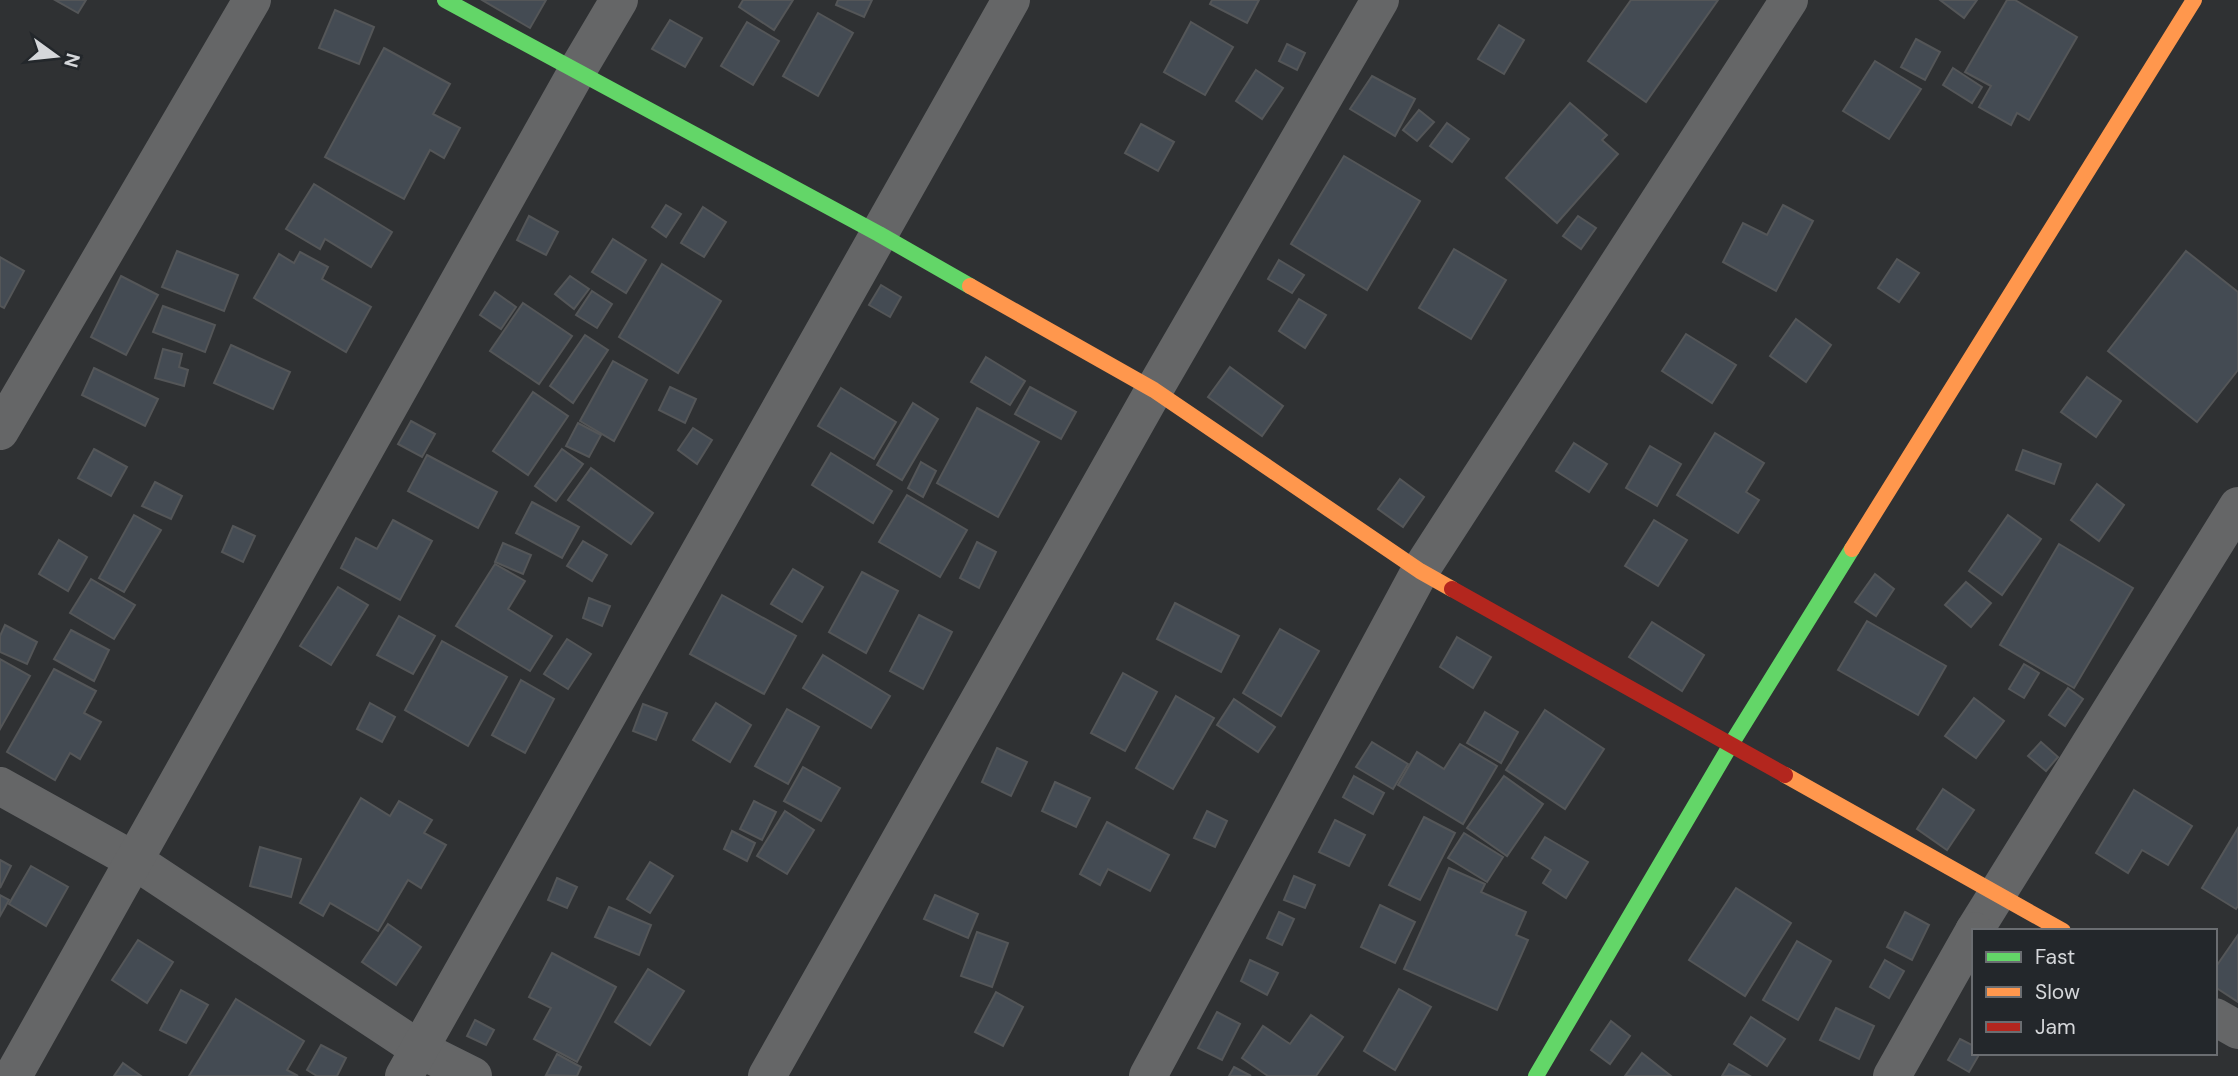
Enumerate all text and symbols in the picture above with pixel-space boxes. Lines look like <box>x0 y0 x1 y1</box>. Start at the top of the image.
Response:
north arrow <box>21 21 91 91</box>
text: N <box>58 50 86 70</box>
legend <box>1972 929 2217 1055</box>
text: Fast <box>2035 943 2075 971</box>
text: Slow <box>2035 978 2080 1006</box>
text: Jam <box>2035 1013 2076 1041</box>

